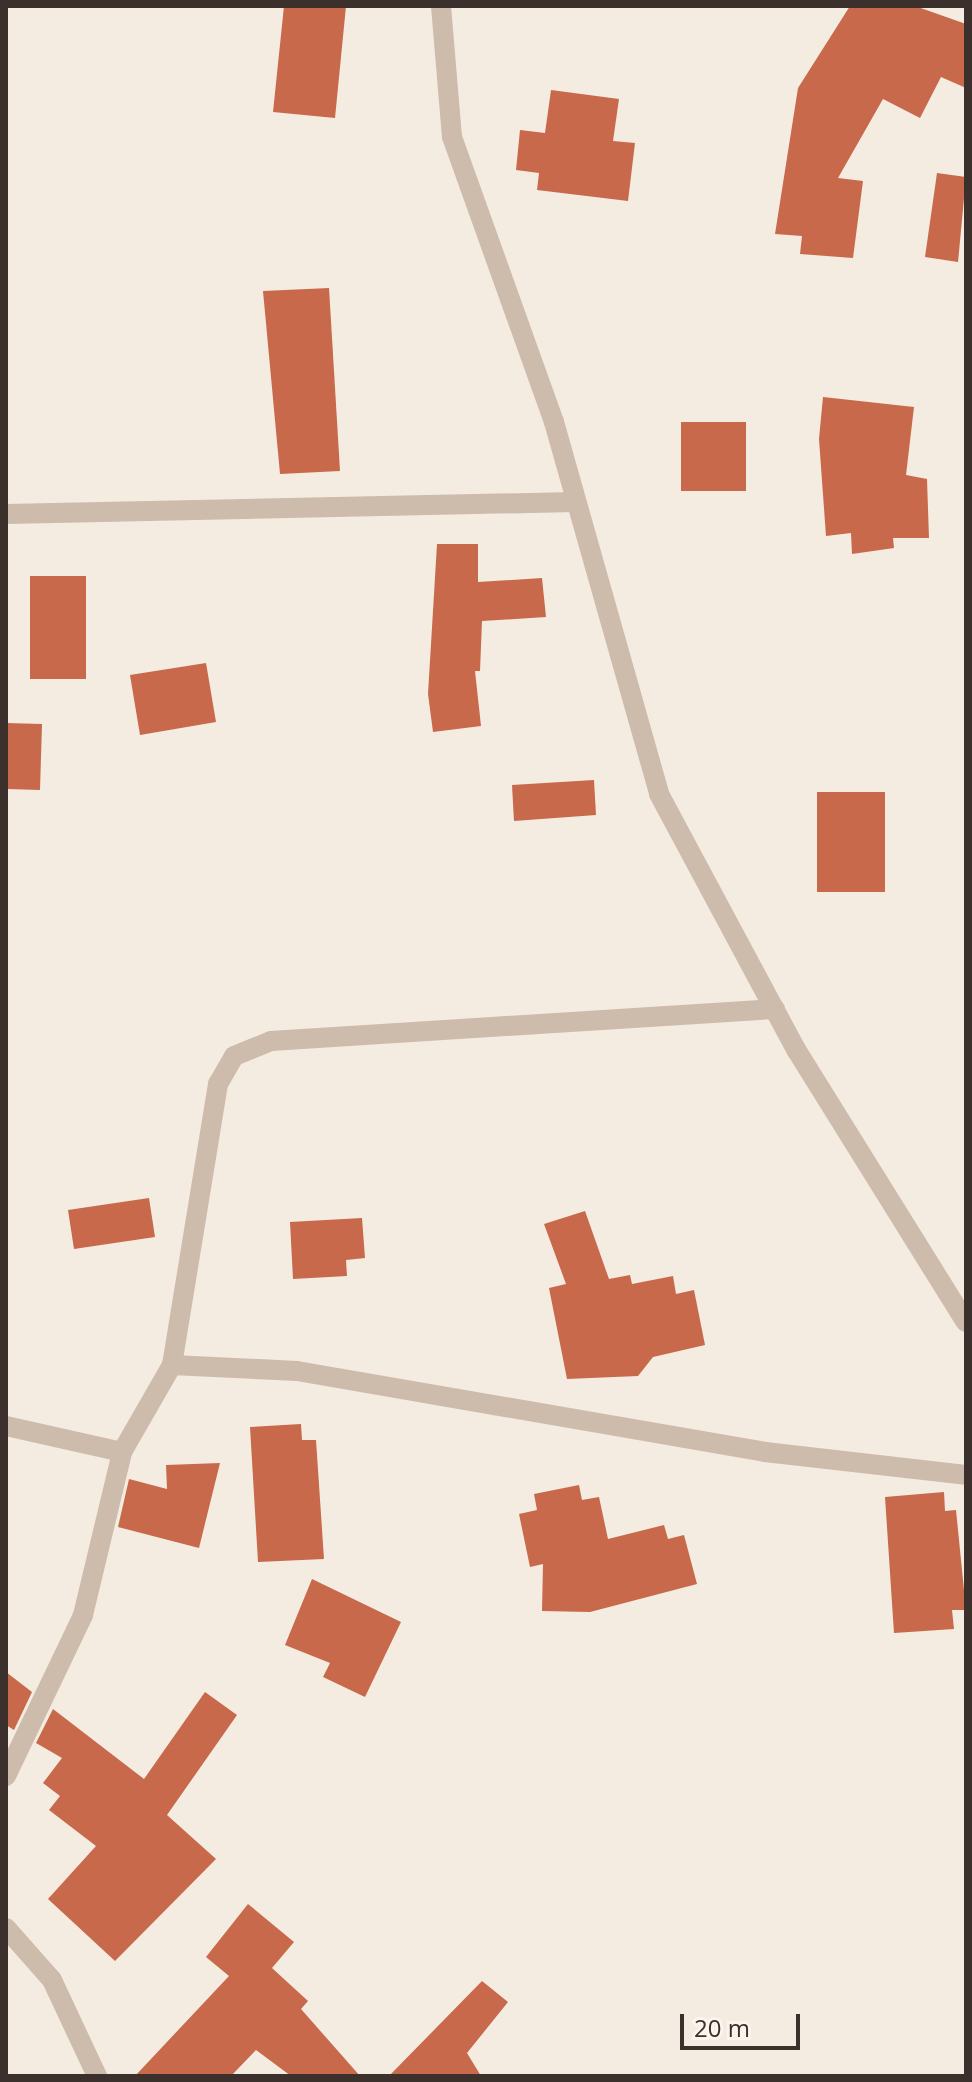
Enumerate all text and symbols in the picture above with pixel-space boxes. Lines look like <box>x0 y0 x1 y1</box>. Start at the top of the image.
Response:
scale bar <box>684 1998 804 2048</box>
text: 20 m <box>694 2011 750 2044</box>

